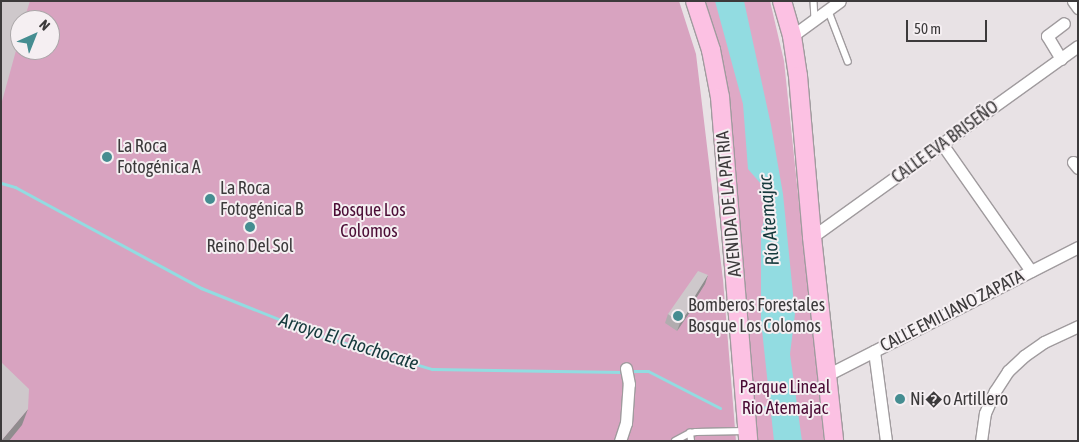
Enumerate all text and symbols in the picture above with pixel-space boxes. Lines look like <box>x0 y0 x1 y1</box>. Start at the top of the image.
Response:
north arrow <box>10 10 60 60</box>
scale bar <box>909 10 990 42</box>
text: N <box>36 16 53 34</box>
text: 50 m <box>914 20 941 37</box>
street label: CALLE EVA BRISEÑO <box>887 96 1003 188</box>
street label: AVENIDA DE LA PATRIA <box>712 130 746 278</box>
place label: La Roca Fotogénica A <box>117 136 201 178</box>
marker: La Roca Fotogénica A <box>101 151 113 163</box>
water label: Río Atemajac <box>754 173 784 267</box>
place label: La Roca Fotogénica B <box>220 178 303 220</box>
marker: La Roca Fotogénica B <box>204 193 216 205</box>
park label: Bosque Los Colomos <box>333 200 405 242</box>
marker: Reino Del Sol <box>244 221 256 233</box>
place label: Reino Del Sol <box>206 235 294 257</box>
street label: CALLE EMILIANO ZAPATA <box>877 265 1027 357</box>
place label: Bomberos Forestales Bosque Los Colomos <box>688 295 825 338</box>
water label: Arroyo El Chochocate <box>276 309 422 375</box>
marker: Bomberos Forestales Bosque Los Colomos <box>672 310 684 322</box>
park label: Parque Lineal Rio Atemajac <box>739 377 831 419</box>
place label: Ni�o Artillero <box>910 388 1008 410</box>
marker: Ni�o Artillero <box>894 393 906 405</box>

